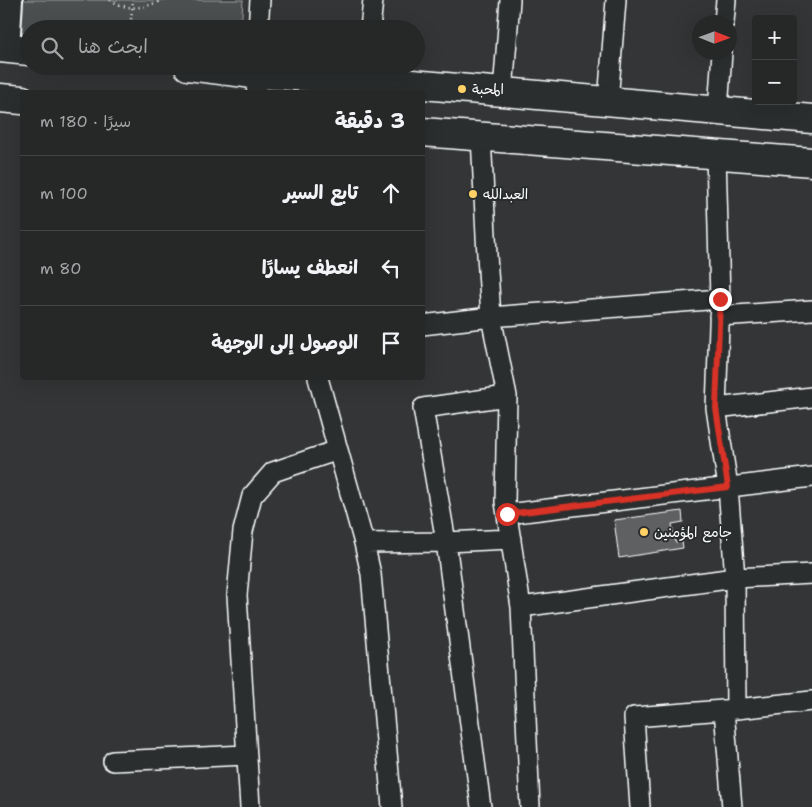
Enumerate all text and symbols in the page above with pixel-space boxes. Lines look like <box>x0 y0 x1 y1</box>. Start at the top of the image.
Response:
north arrow <box>692 15 737 60</box>
map controls <box>752 15 797 105</box>
button: + <box>752 15 797 60</box>
search box <box>20 20 425 75</box>
icon: search <box>38 34 66 62</box>
text: ابحث هنا <box>78 34 148 59</box>
button: − <box>752 60 797 105</box>
place label: المحبة <box>472 80 504 98</box>
marker: المحبة <box>456 83 468 95</box>
text: 3 دقيقة <box>335 107 405 135</box>
text: سيرًا · 180 m <box>40 111 131 132</box>
icon: ahead <box>377 179 405 207</box>
text: تابع السير <box>284 180 358 205</box>
text: 100 m <box>40 183 88 204</box>
place label: العبدالله <box>483 185 528 203</box>
marker: العبدالله <box>467 188 479 200</box>
icon: left <box>377 254 405 282</box>
text: انعطف يسارًا <box>262 255 358 280</box>
text: 80 m <box>40 258 81 279</box>
route end <box>709 288 732 311</box>
icon: arrive <box>377 329 405 357</box>
text: الوصول إلى الوجهة <box>211 330 358 355</box>
route start <box>496 503 519 526</box>
place label: جامع المؤمنين <box>654 523 732 543</box>
marker: جامع المؤمنين <box>638 526 650 538</box>

